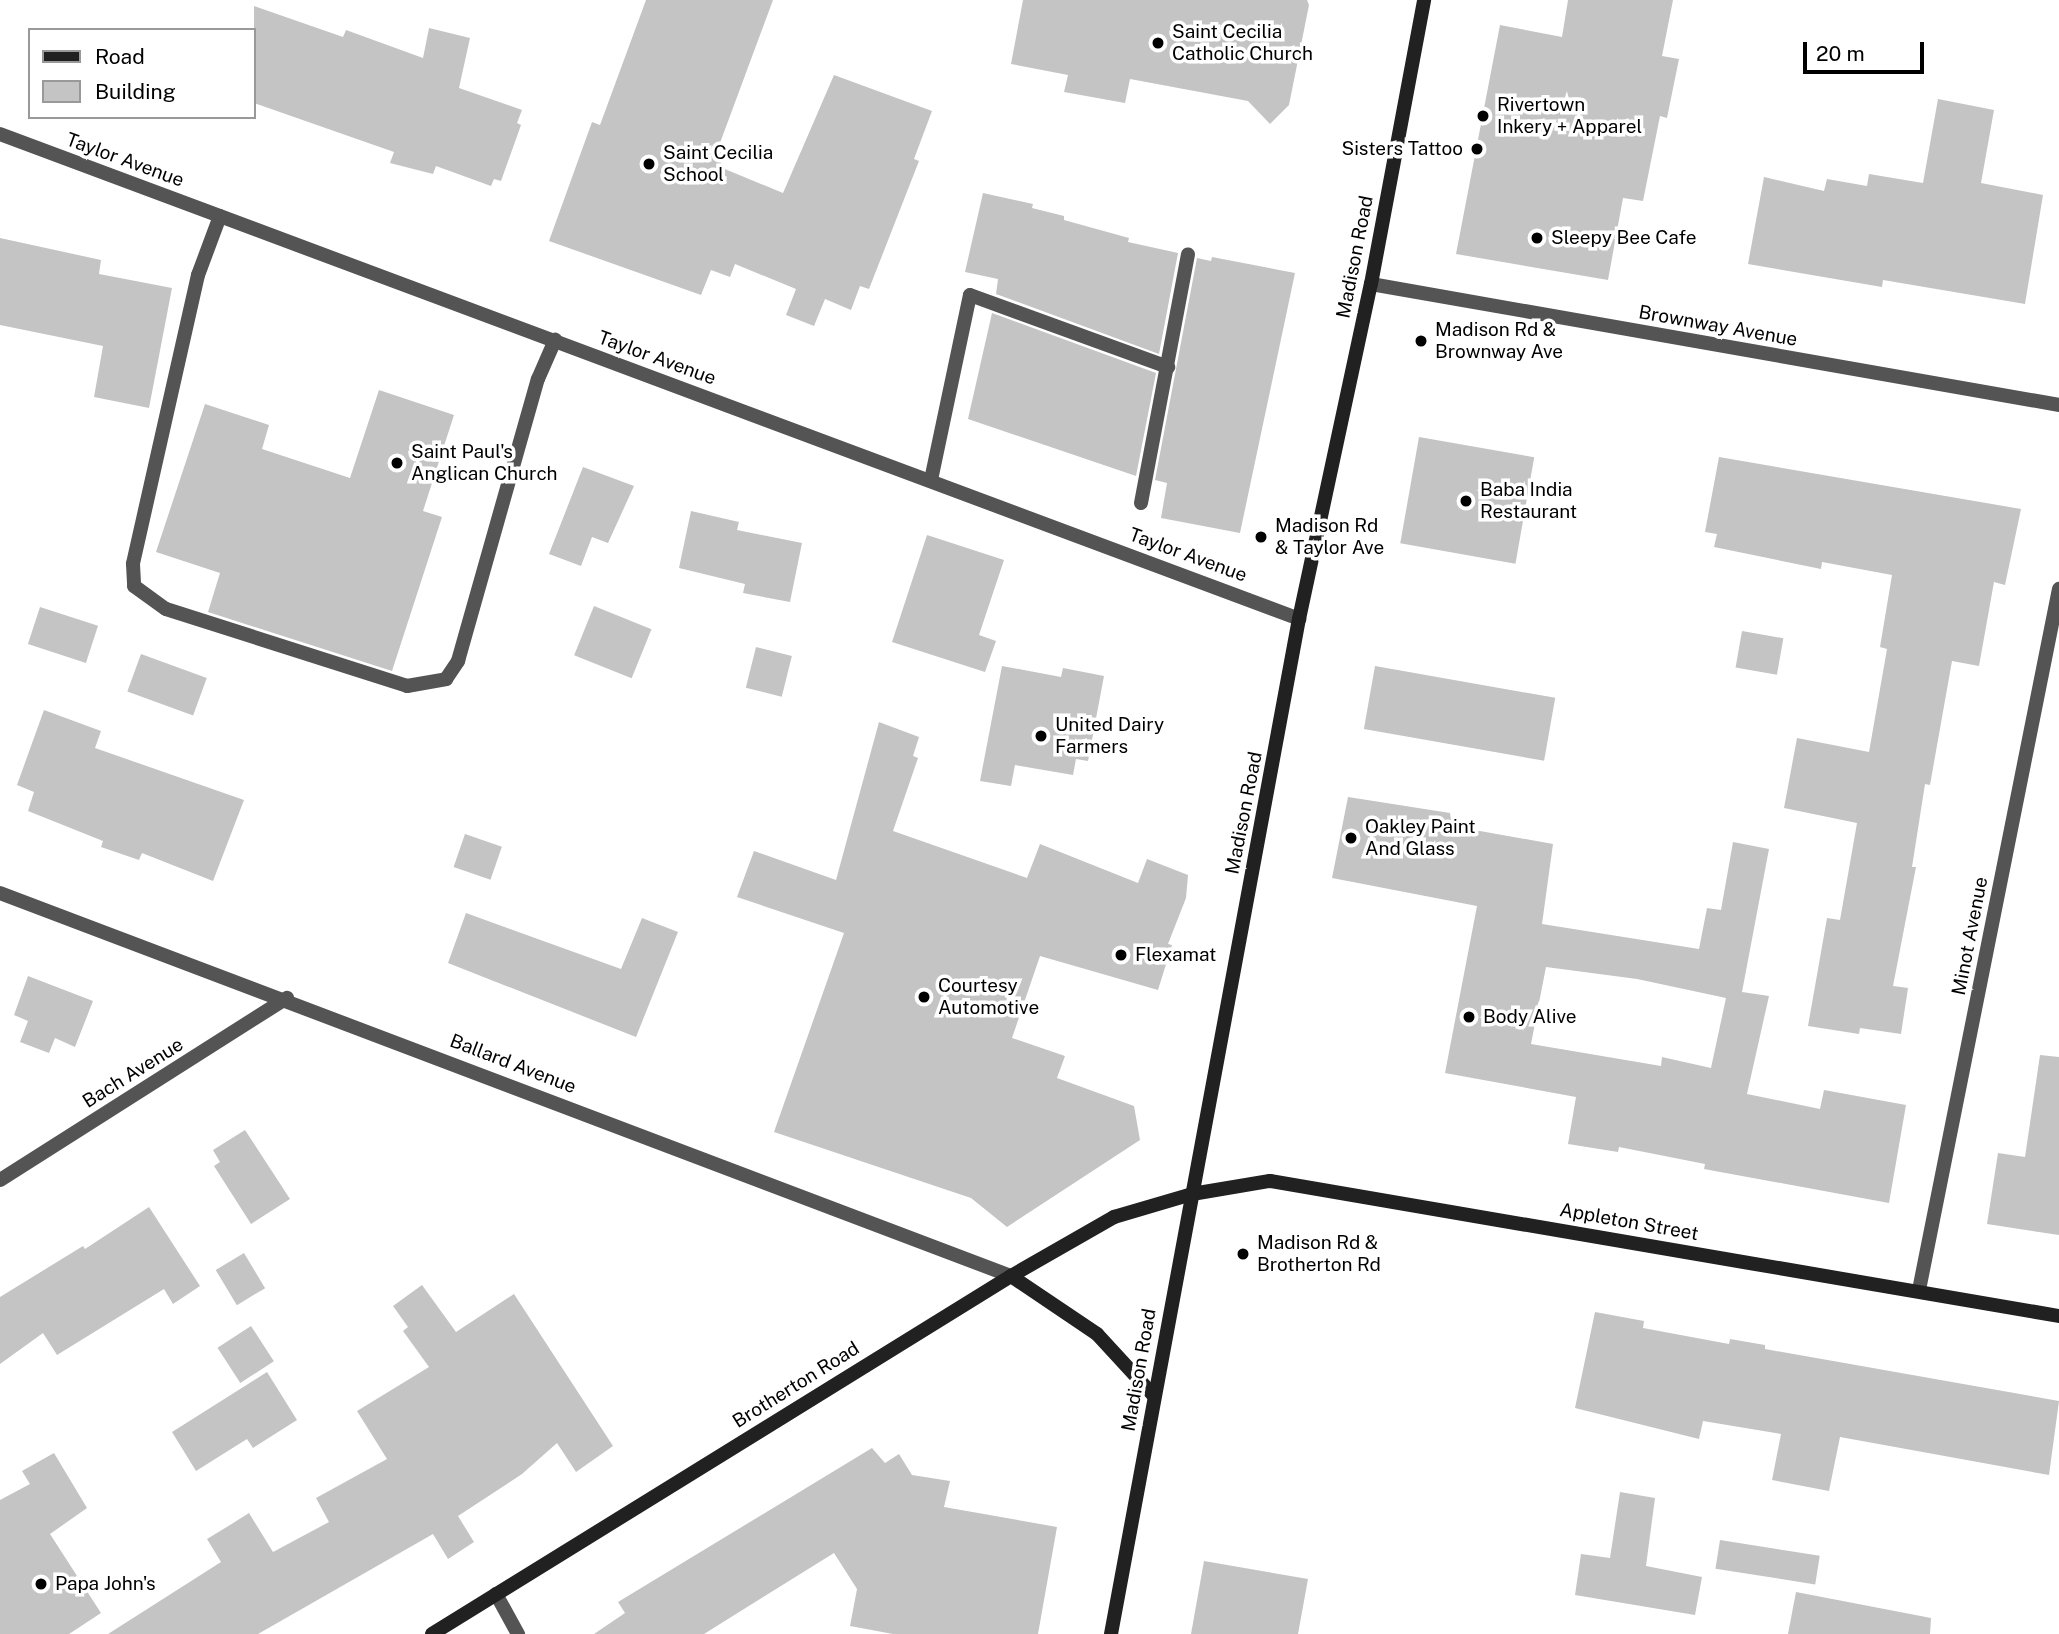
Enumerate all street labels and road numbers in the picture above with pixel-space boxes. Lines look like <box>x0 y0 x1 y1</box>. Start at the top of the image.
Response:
street label: Taylor Avenue <box>63 128 187 192</box>
street label: Madison Road <box>1332 194 1378 320</box>
street label: Brownway Avenue <box>1637 301 1799 351</box>
street label: Taylor Avenue <box>595 326 719 390</box>
street label: Taylor Avenue <box>1126 523 1250 587</box>
street label: Madison Road <box>1221 750 1267 876</box>
street label: Minot Avenue <box>1947 875 1993 997</box>
street label: Ballard Avenue <box>447 1029 579 1099</box>
street label: Bach Avenue <box>79 1033 187 1113</box>
street label: Appleton Street <box>1558 1199 1700 1245</box>
street label: Madison Road <box>1117 1307 1161 1433</box>
street label: Brotherton Road <box>728 1337 864 1433</box>

